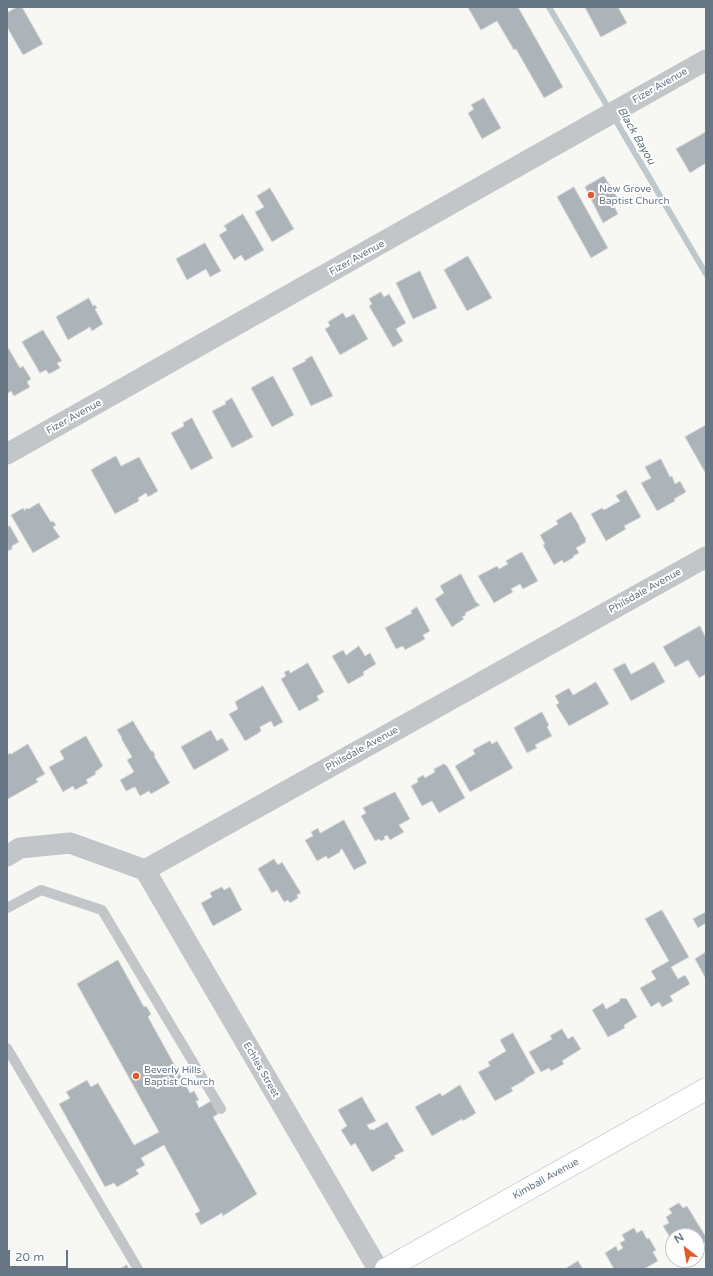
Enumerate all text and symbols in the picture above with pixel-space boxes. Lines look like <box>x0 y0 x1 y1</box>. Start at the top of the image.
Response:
street label: Fizer Avenue <box>630 65 690 107</box>
water label: Black Bayou <box>614 105 658 167</box>
place label: New Grove Baptist Church <box>599 183 669 206</box>
marker: New Grove Baptist Church <box>586 190 596 200</box>
street label: Fizer Avenue <box>327 238 387 278</box>
street label: Fizer Avenue <box>44 397 104 437</box>
street label: Philsdale Avenue <box>607 566 683 616</box>
street label: Philsdale Avenue <box>324 724 400 774</box>
street label: Echles Street <box>240 1040 282 1100</box>
place label: Beverly Hills Baptist Church <box>144 1064 214 1088</box>
marker: Beverly Hills Baptist Church <box>131 1071 141 1081</box>
street label: Kimball Avenue <box>511 1156 581 1202</box>
north arrow <box>665 1228 705 1268</box>
text: N <box>672 1230 686 1246</box>
scale bar <box>10 1242 70 1268</box>
text: 20 m <box>15 1250 44 1264</box>

